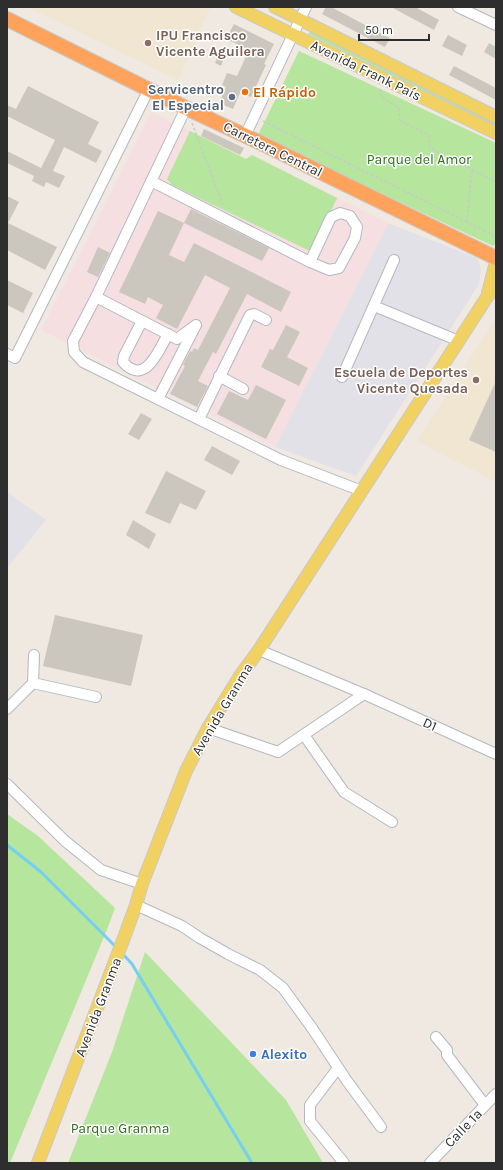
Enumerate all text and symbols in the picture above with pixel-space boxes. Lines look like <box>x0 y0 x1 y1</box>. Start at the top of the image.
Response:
scale bar <box>359 16 429 42</box>
text: 50 m <box>365 23 393 37</box>
place label: IPU Francisco Vicente Aguilera <box>156 27 265 60</box>
street label: Avenida Frank País <box>308 36 424 105</box>
marker: IPU Francisco Vicente Aguilera <box>143 38 153 48</box>
place label: Servicentro El Especial <box>148 81 224 114</box>
place label: El Rápido <box>253 84 316 101</box>
marker: El Rápido <box>240 87 250 97</box>
marker: Servicentro El Especial <box>227 92 237 102</box>
street label: Carretera Central <box>220 118 325 181</box>
park label: Parque del Amor <box>367 151 472 168</box>
place label: Escuela de Deportes Vicente Quesada <box>334 364 468 397</box>
marker: Escuela de Deportes Vicente Quesada <box>471 375 481 385</box>
street label: Avenida Granma <box>188 660 257 759</box>
street label: D1 <box>420 714 440 735</box>
street label: Avenida Granma <box>72 955 125 1059</box>
place label: Alexito <box>261 1046 307 1063</box>
marker: Alexito <box>248 1049 258 1059</box>
street label: Calle 1ª <box>441 1106 486 1151</box>
park label: Parque Granma <box>71 1120 169 1137</box>

